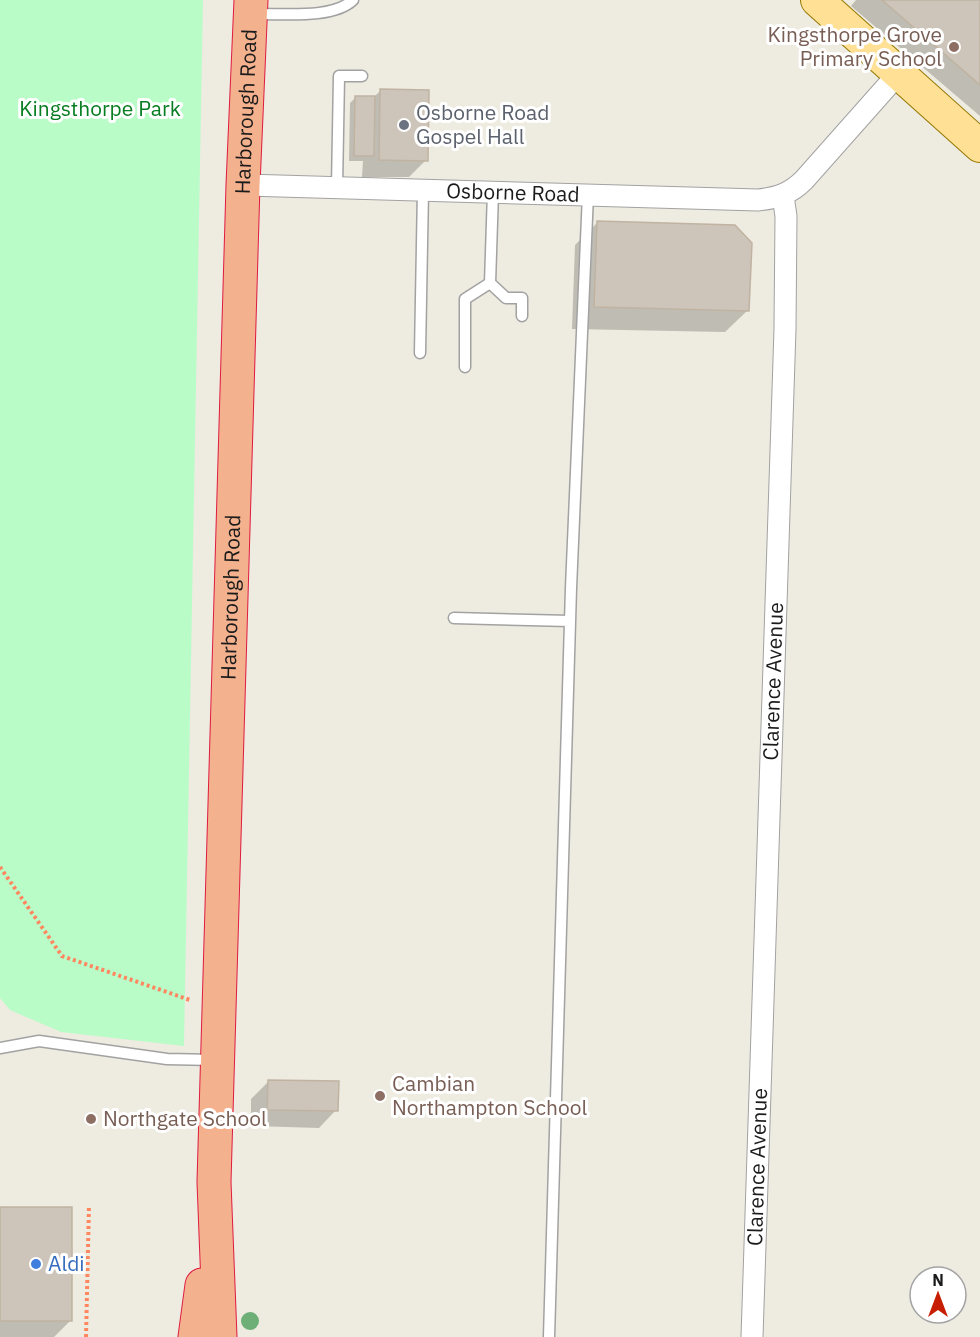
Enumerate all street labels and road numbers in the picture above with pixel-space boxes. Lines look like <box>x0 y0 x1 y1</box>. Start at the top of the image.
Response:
street label: Harborough Road <box>228 28 263 195</box>
street label: Osborne Road <box>446 176 580 208</box>
street label: Harborough Road <box>214 514 246 680</box>
street label: Clarence Avenue <box>756 602 789 761</box>
street label: Clarence Avenue <box>740 1088 773 1247</box>

